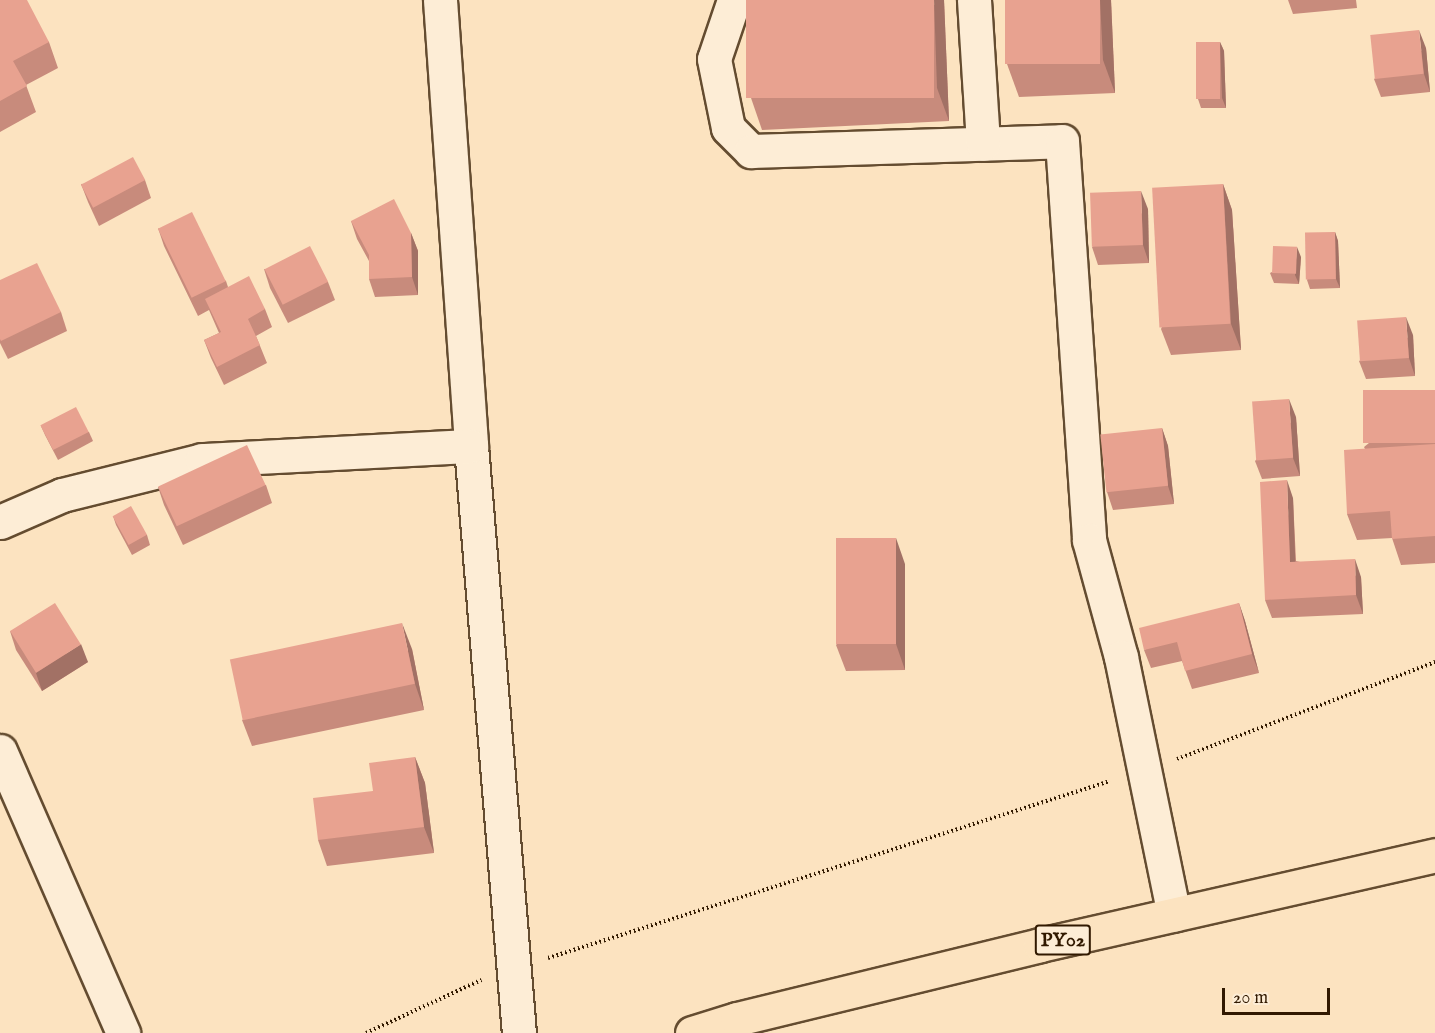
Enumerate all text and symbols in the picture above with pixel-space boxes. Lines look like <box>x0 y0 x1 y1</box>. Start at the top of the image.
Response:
road number: PY02 <box>1034 923 1092 957</box>
scale bar <box>1225 976 1333 1014</box>
text: 20 m <box>1233 987 1268 1010</box>

